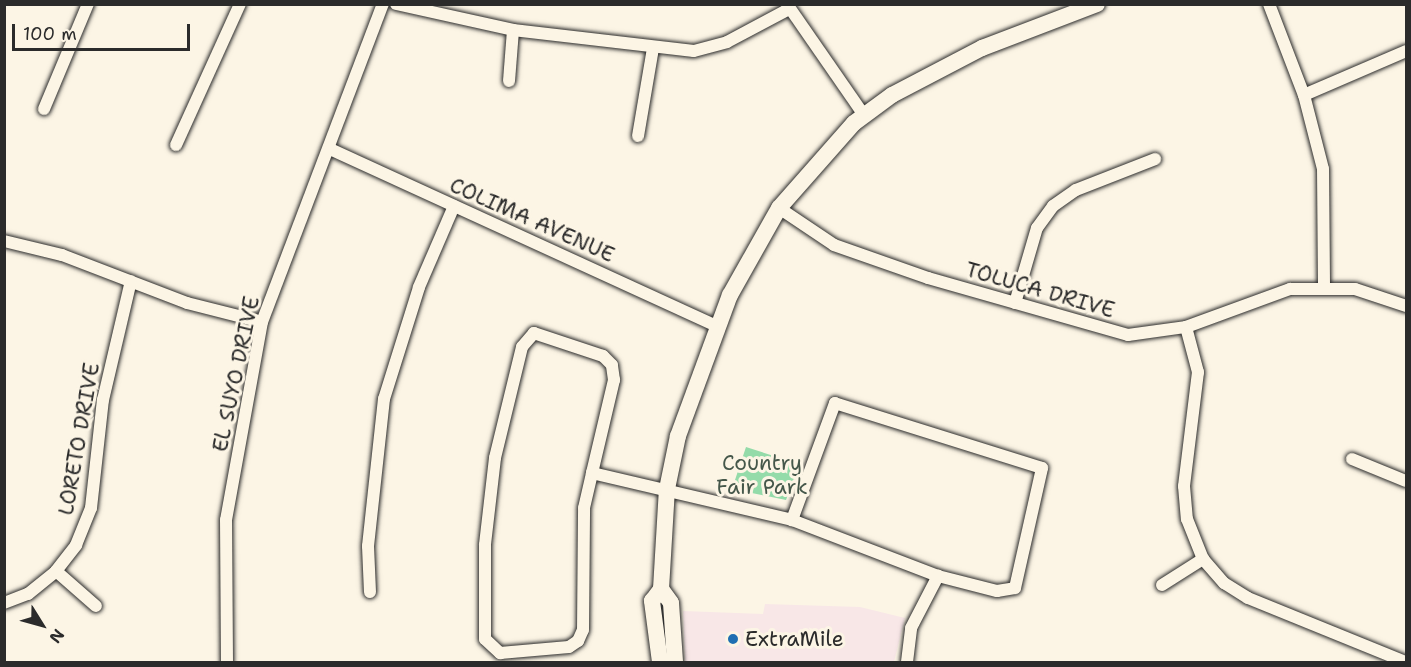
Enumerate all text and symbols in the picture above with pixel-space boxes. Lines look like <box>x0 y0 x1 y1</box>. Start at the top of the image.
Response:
scale bar <box>15 12 194 50</box>
text: 100 m <box>23 22 77 46</box>
street label: COLIMA AVENUE <box>446 172 618 268</box>
street label: TOLUCA DRIVE <box>963 257 1117 323</box>
street label: EL SUYO DRIVE <box>207 294 265 454</box>
street label: LORETO DRIVE <box>53 361 105 517</box>
park label: Country Fair Park <box>716 450 808 500</box>
north arrow <box>12 595 72 655</box>
text: N <box>45 625 69 648</box>
place label: ExtraMile <box>745 626 844 652</box>
marker: ExtraMile <box>726 632 740 646</box>

